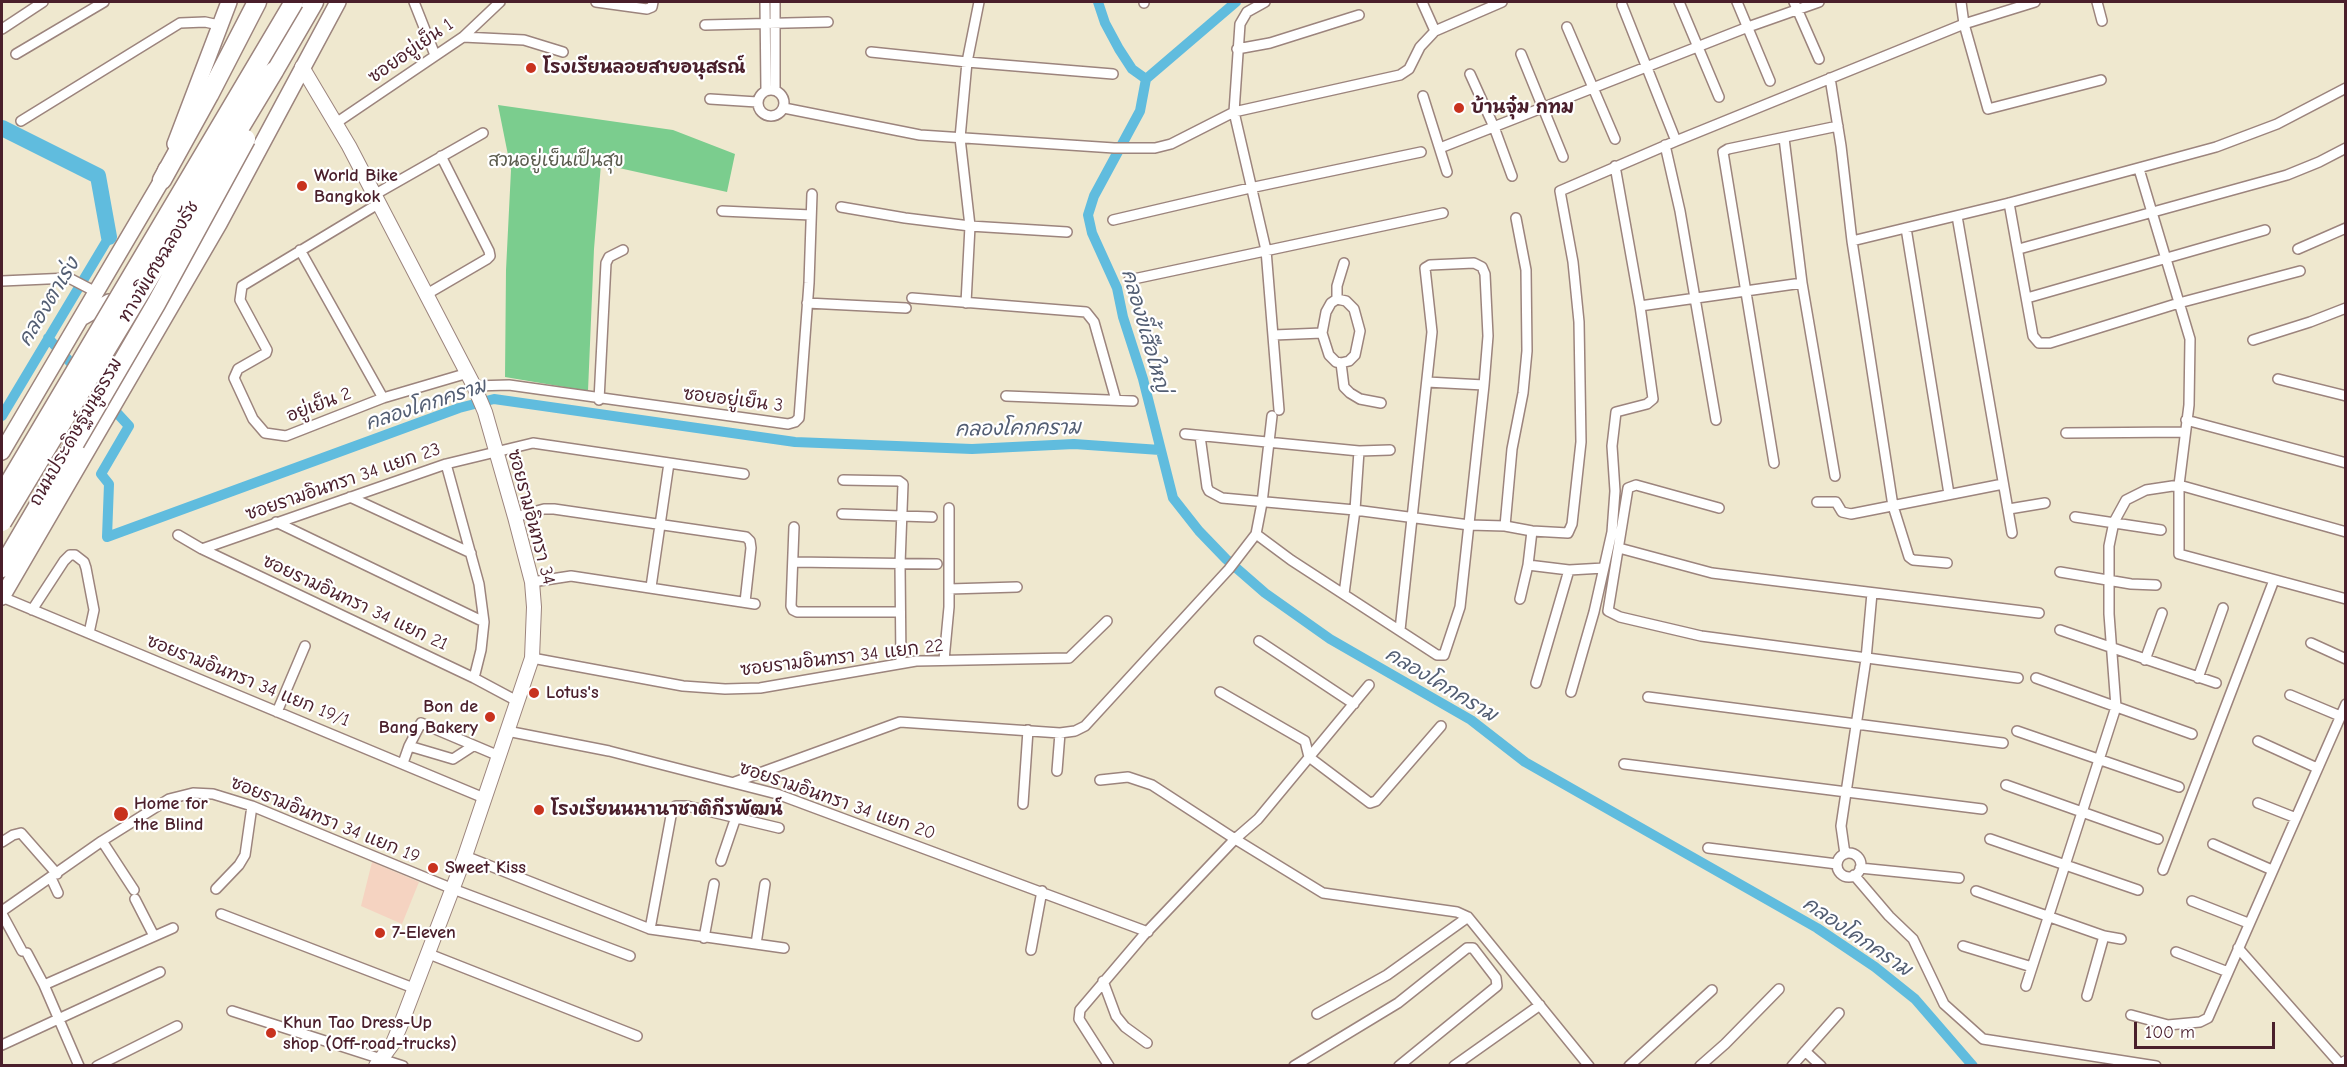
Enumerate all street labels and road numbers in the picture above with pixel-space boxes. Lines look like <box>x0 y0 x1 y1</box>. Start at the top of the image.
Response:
street label: ซอยอยู่เย็น 1 <box>364 14 458 88</box>
street label: ทางพิเศษฉลองรัช <box>114 197 204 327</box>
street label: ถนนประดิษฐ์มนูธรรม <box>25 354 127 510</box>
street label: อยู่เย็น 2 <box>284 383 354 427</box>
street label: ซอยอยู่เย็น 3 <box>682 383 784 417</box>
street label: ซอยรามอินทรา 34 แยก 23 <box>243 439 443 525</box>
street label: ซอยรามอินทรา 34 <box>503 447 559 587</box>
street label: ซอยรามอินทรา 34 แยก 21 <box>259 550 451 656</box>
street label: ซอยรามอินทรา 34 แยก 19/1 <box>143 630 353 732</box>
street label: ซอยรามอินทรา 34 แยก 22 <box>739 635 945 681</box>
street label: ซอยรามอินทรา 34 แยก 20 <box>736 757 938 845</box>
street label: ซอยรามอินทรา 34 แยก 19 <box>227 772 423 868</box>

